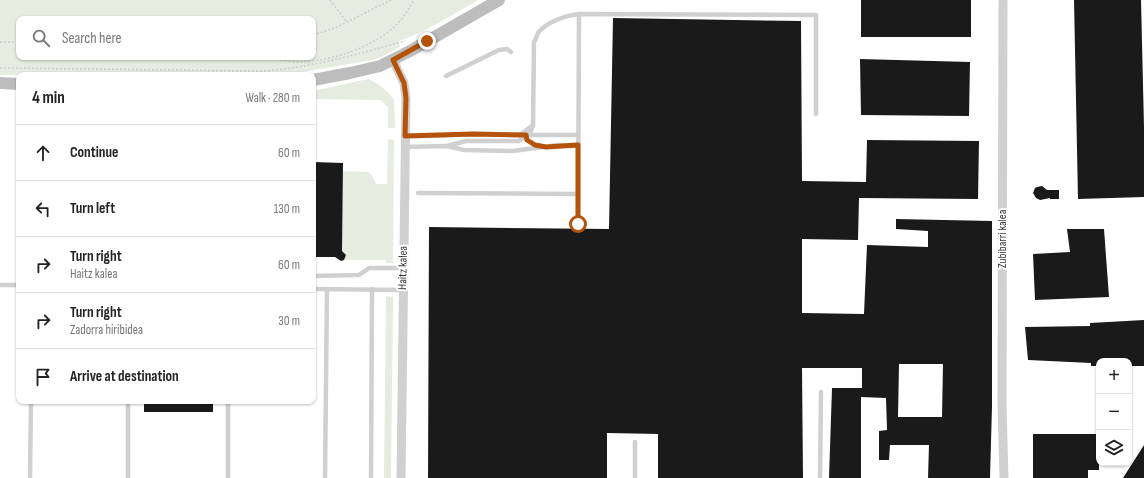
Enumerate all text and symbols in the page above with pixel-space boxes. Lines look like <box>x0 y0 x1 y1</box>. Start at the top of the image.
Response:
search box <box>16 16 316 60</box>
icon: search <box>30 27 52 49</box>
text: Search here <box>62 29 122 48</box>
route end <box>418 32 436 50</box>
text: 4 min <box>32 88 65 108</box>
text: Walk · 280 m <box>246 90 300 106</box>
icon: ahead <box>32 142 54 164</box>
text: Continue <box>70 143 119 162</box>
text: 60 m <box>278 145 300 161</box>
icon: left <box>32 198 54 220</box>
text: Turn left <box>70 199 115 218</box>
text: 130 m <box>274 201 300 217</box>
street label: Zubibarri kalea <box>995 209 1010 268</box>
route start <box>569 215 587 233</box>
street label: Haitz kalea <box>395 246 411 290</box>
text: Turn right <box>70 247 122 266</box>
icon: right <box>32 254 54 276</box>
text: 60 m <box>278 257 300 273</box>
text: Haitz kalea <box>70 266 117 282</box>
text: Turn right <box>70 303 122 322</box>
icon: right <box>32 310 54 332</box>
text: 30 m <box>278 313 300 329</box>
text: Zadorra hiribidea <box>70 322 143 338</box>
map controls <box>1096 358 1132 466</box>
button: + <box>1096 358 1132 394</box>
icon: arrive <box>32 366 54 388</box>
text: Arrive at destination <box>70 367 179 386</box>
button: − <box>1096 394 1132 430</box>
button: layers <box>1096 430 1132 466</box>

